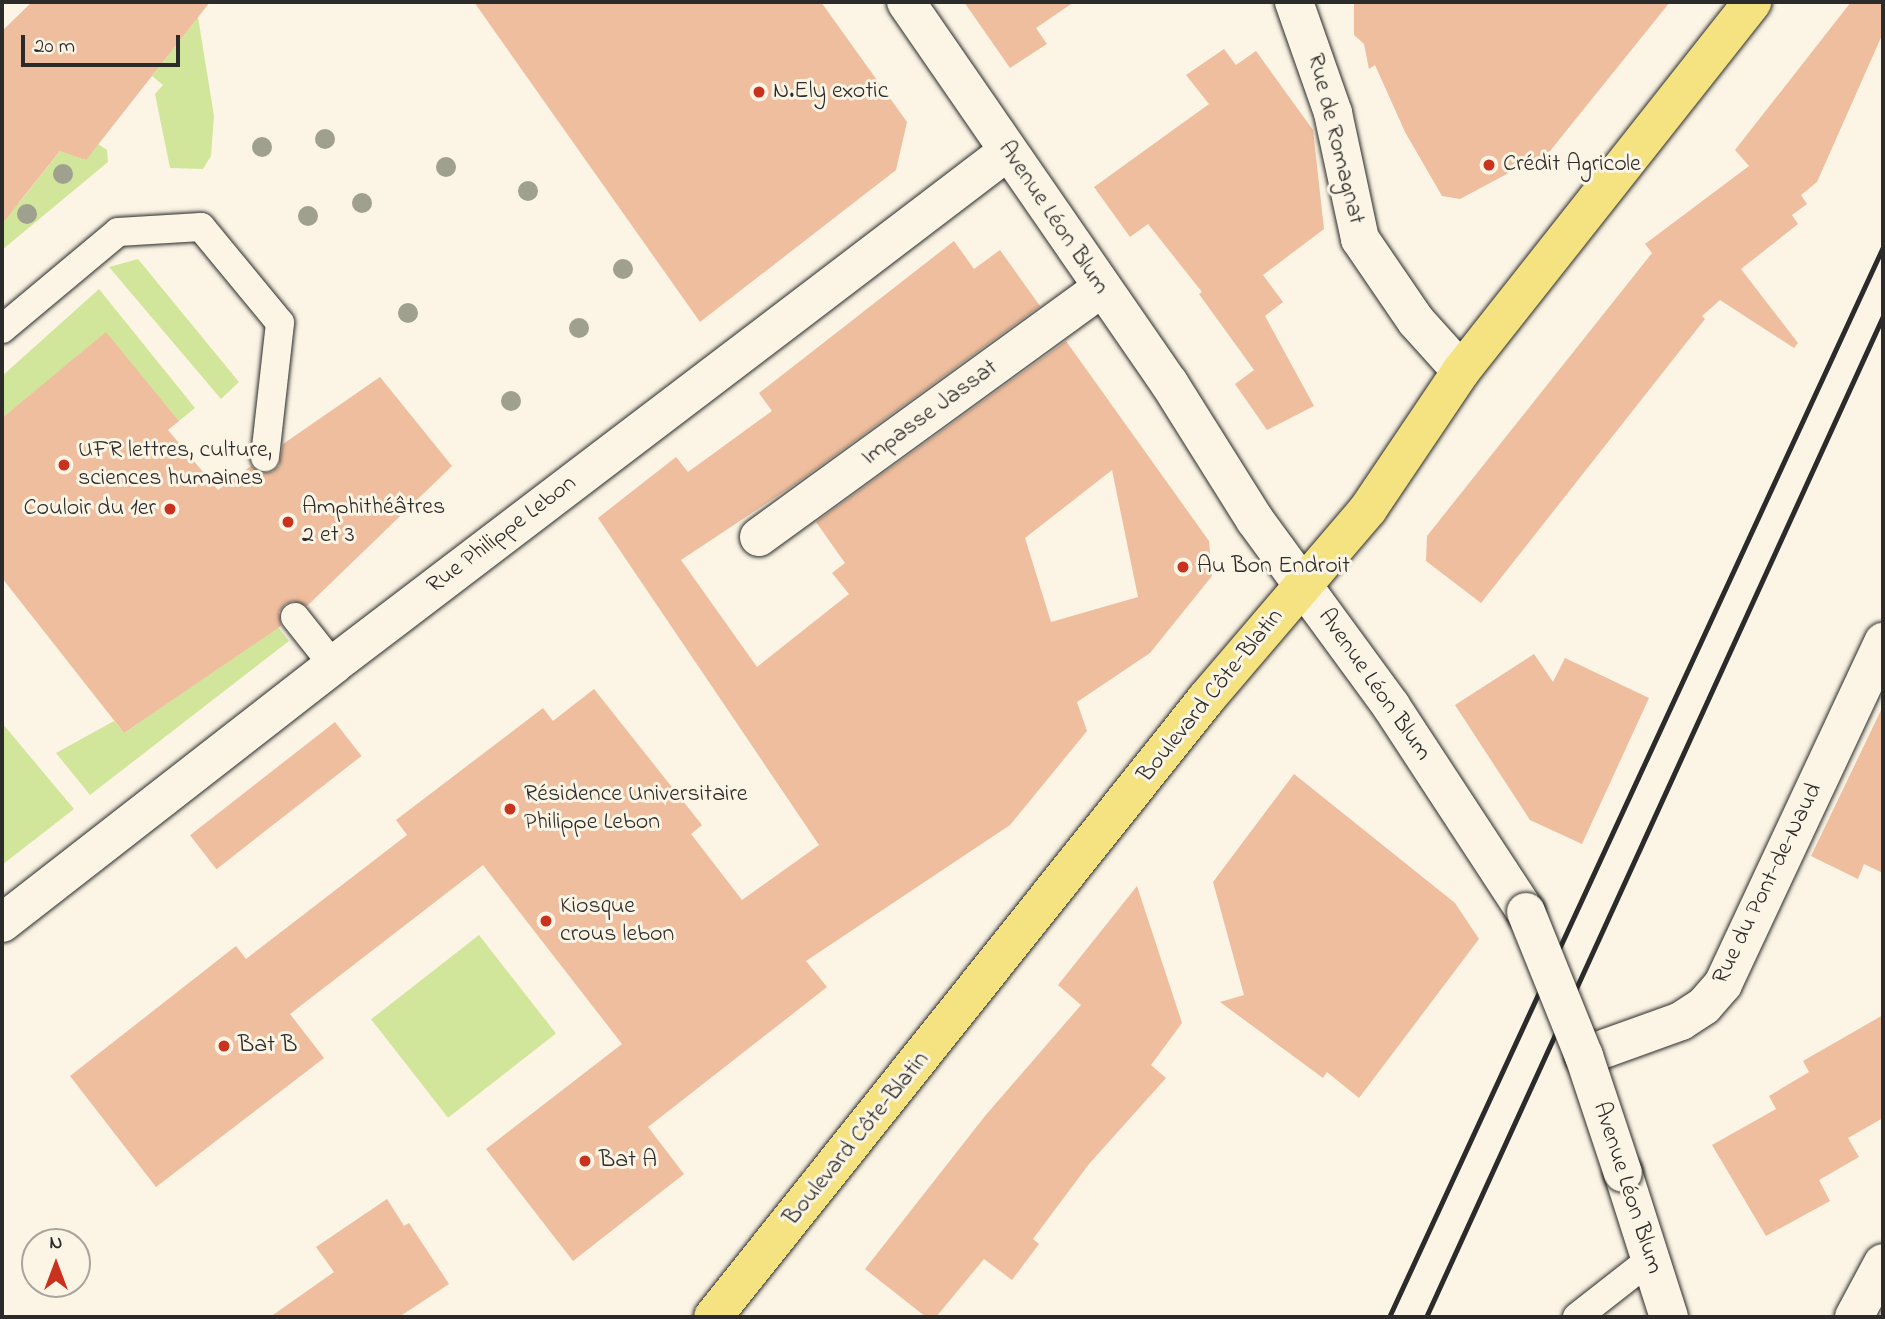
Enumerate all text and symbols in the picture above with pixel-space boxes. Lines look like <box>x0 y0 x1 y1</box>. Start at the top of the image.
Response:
scale bar <box>24 21 184 65</box>
text: 20 m <box>34 32 75 62</box>
street label: Rue de Romagnat <box>1300 51 1370 227</box>
place label: N.Ely exotic <box>773 78 888 106</box>
marker: N.Ely exotic <box>751 84 767 100</box>
street label: Avenue Léon Blum <box>991 136 1115 300</box>
place label: Crédit Agricole <box>1503 151 1641 179</box>
marker: Crédit Agricole <box>1481 157 1497 173</box>
street label: Impasse Jassat <box>856 354 1004 472</box>
place label: UFR lettres, culture, sciences humaines <box>78 437 272 493</box>
marker: UFR lettres, culture, sciences humaines <box>56 457 72 473</box>
street label: Rue Philippe Lebon <box>422 469 582 601</box>
place label: Amphithéâtres 2 et 3 <box>302 494 445 550</box>
place label: Couloir du 1er <box>23 495 156 523</box>
marker: Couloir du 1er <box>162 501 178 517</box>
marker: Amphithéâtres 2 et 3 <box>280 514 296 530</box>
place label: Au Bon Endroit <box>1197 553 1350 581</box>
marker: Au Bon Endroit <box>1175 559 1191 575</box>
street label: Boulevard Côte-Blatin <box>1132 603 1290 789</box>
street label: Avenue Léon Blum <box>1311 604 1437 766</box>
street label: Rue du Pont-de-Naud <box>1707 779 1829 989</box>
place label: Résidence Universitaire Philippe Lebon <box>524 781 748 837</box>
marker: Résidence Universitaire Philippe Lebon <box>502 801 518 817</box>
place label: Kiosque crous lebon <box>560 893 674 949</box>
marker: Kiosque crous lebon <box>538 913 554 929</box>
place label: Bat B <box>238 1032 297 1060</box>
marker: Bat B <box>216 1038 232 1054</box>
street label: Boulevard Côte-Blatin <box>778 1046 936 1232</box>
street label: Avenue Léon Blum <box>1586 1099 1668 1277</box>
place label: Bat A <box>599 1147 657 1175</box>
marker: Bat A <box>577 1153 593 1169</box>
north arrow <box>21 1228 91 1298</box>
text: N <box>50 1230 62 1257</box>

